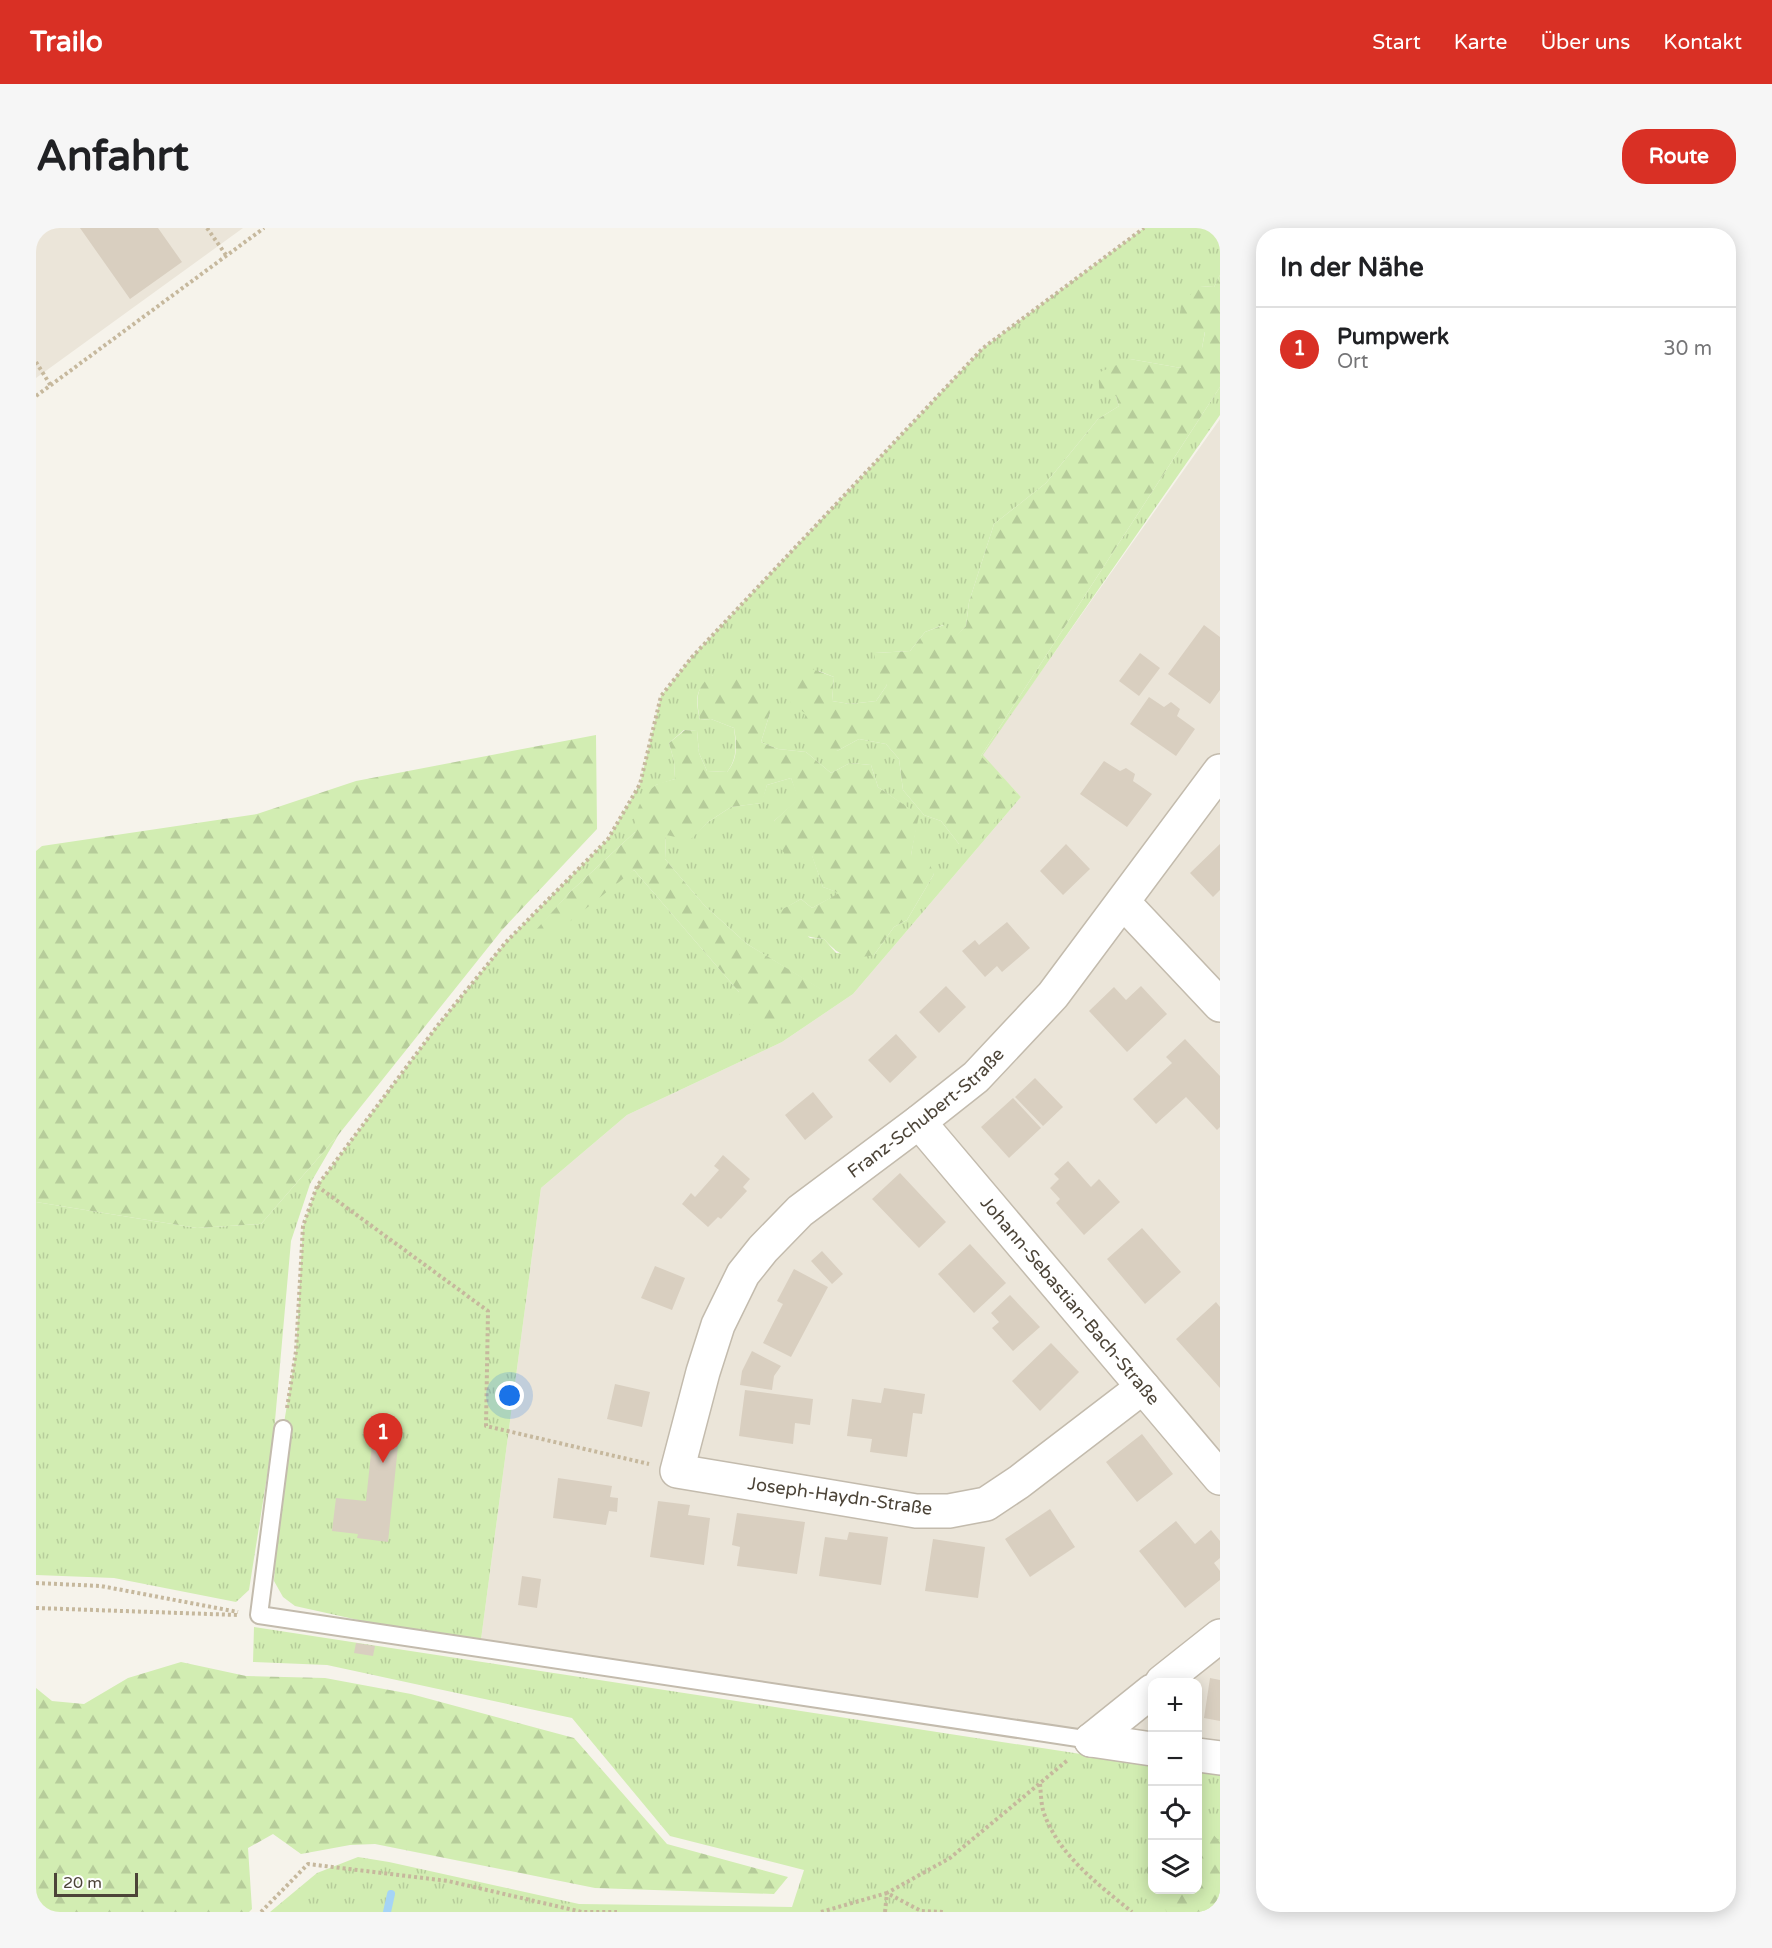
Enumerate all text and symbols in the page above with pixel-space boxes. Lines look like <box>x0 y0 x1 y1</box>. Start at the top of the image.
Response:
text: Trailo <box>30 25 103 59</box>
text: Start <box>1372 30 1421 55</box>
text: Karte <box>1454 30 1507 55</box>
text: Über uns <box>1540 30 1630 55</box>
text: Kontakt <box>1663 30 1742 55</box>
button: Route <box>1622 129 1736 184</box>
text: Anfahrt <box>36 131 189 182</box>
text: In der Nähe <box>1280 252 1424 283</box>
text: Pumpwerk <box>1337 324 1449 350</box>
text: 1 <box>1293 337 1306 361</box>
text: 30 m <box>1663 337 1712 361</box>
text: Ort <box>1337 350 1368 374</box>
street label: Franz-Schubert-Straße <box>843 1043 1009 1183</box>
street label: Johann-Sebastian-Bach-Straße <box>976 1192 1165 1410</box>
your location <box>495 1381 524 1410</box>
pin: 1 <box>364 1414 402 1463</box>
street label: Joseph-Haydn-Straße <box>746 1472 934 1520</box>
map controls <box>1148 1678 1202 1894</box>
button: + <box>1148 1678 1202 1732</box>
button: − <box>1148 1732 1202 1786</box>
button: locate <box>1148 1786 1202 1840</box>
button: layers <box>1148 1840 1202 1894</box>
scale bar <box>54 1870 138 1898</box>
text: 20 m <box>63 1873 102 1893</box>

